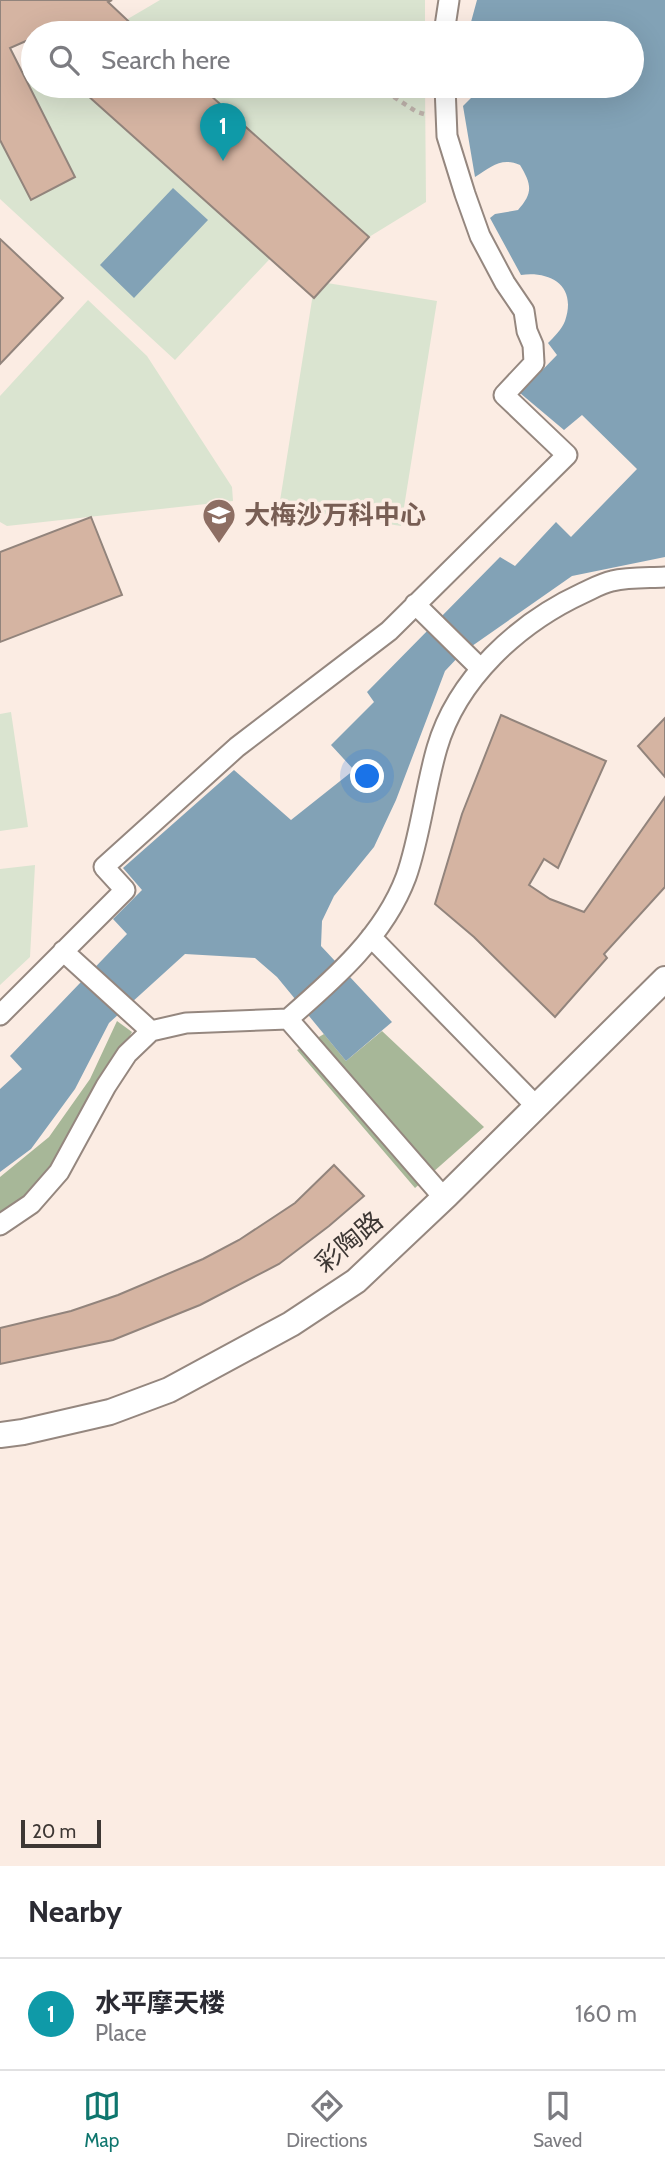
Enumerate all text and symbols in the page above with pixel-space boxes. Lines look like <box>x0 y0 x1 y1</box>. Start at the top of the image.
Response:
search box <box>21 21 644 98</box>
icon: search <box>45 41 83 79</box>
text: Search here <box>101 44 230 76</box>
pin: 1 <box>200 103 246 161</box>
school or university icon: 大梅沙万科中心 <box>200 496 238 545</box>
place label: 大梅沙万科中心 <box>244 499 426 531</box>
your location <box>350 759 384 793</box>
street label: 彩陶路 <box>309 1205 389 1279</box>
scale bar <box>21 1817 102 1849</box>
text: 20 m <box>32 1820 76 1843</box>
text: Nearby <box>28 1893 122 1930</box>
text: 水平摩天楼 <box>95 1987 225 2019</box>
text: 1 <box>47 2000 55 2028</box>
text: 160 m <box>575 2000 637 2028</box>
text: Place <box>95 2019 147 2047</box>
tab: Map <box>83 2087 121 2152</box>
tab: Directions <box>286 2087 367 2152</box>
tab: Saved <box>533 2087 582 2152</box>

